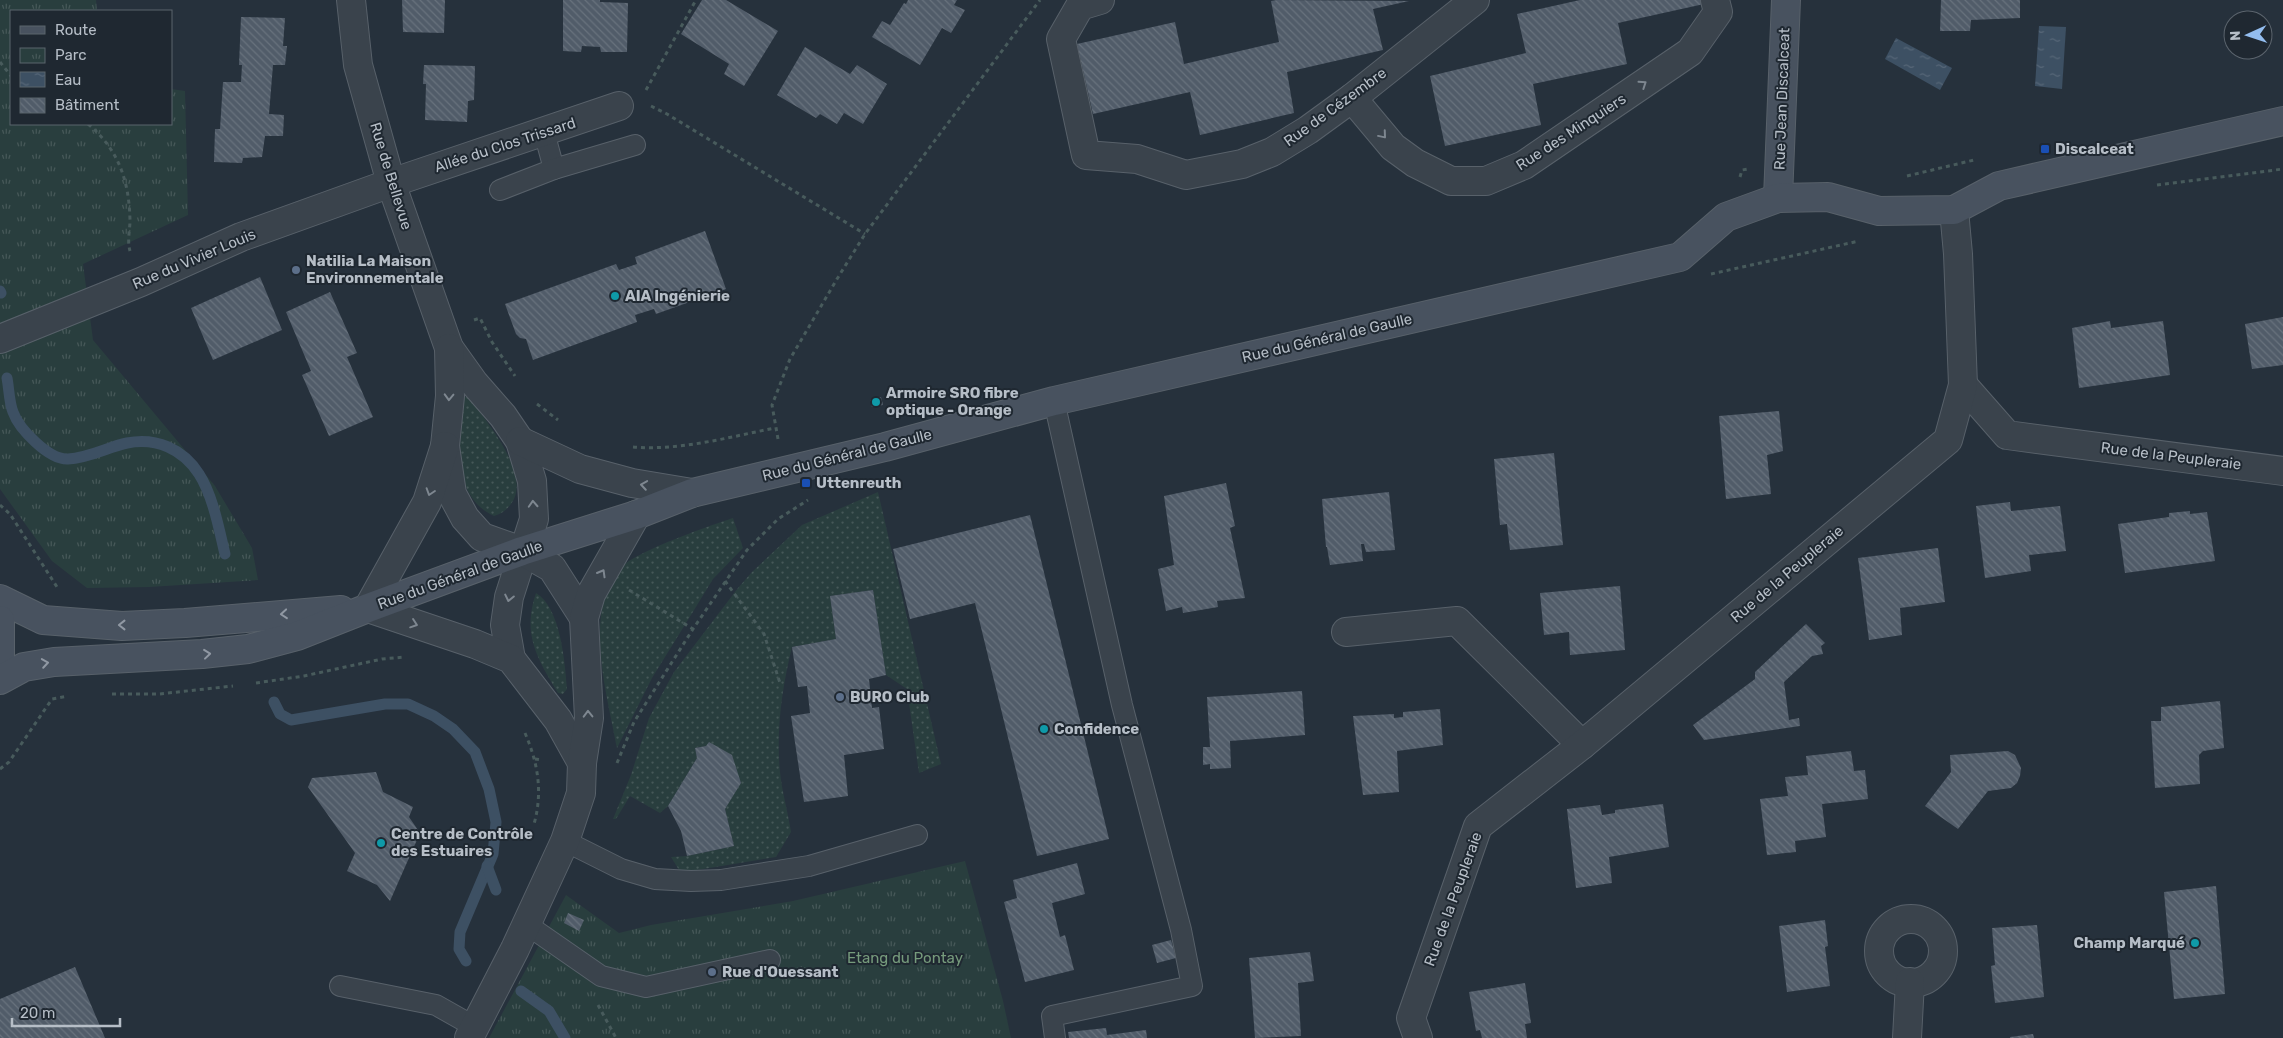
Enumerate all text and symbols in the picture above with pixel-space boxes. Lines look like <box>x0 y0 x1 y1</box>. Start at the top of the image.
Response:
legend <box>10 10 172 125</box>
north arrow <box>2223 10 2273 60</box>
text: Route <box>55 21 97 39</box>
street label: Rue Jean Discalceat <box>1771 27 1793 171</box>
text: N <box>2227 30 2244 41</box>
text: Parc <box>55 46 87 64</box>
street label: Rue de Cézembre <box>1280 64 1390 150</box>
text: Eau <box>55 71 81 89</box>
one-way arrow <box>1637 81 1646 91</box>
street label: Rue des Minquiers <box>1513 90 1630 174</box>
text: Bâtiment <box>55 96 119 114</box>
street label: Allée du Clos Trissard <box>432 114 578 176</box>
street label: Rue de Bellevue <box>366 120 416 232</box>
one-way arrow <box>1378 130 1387 139</box>
place label: Discalceat <box>2055 140 2134 158</box>
marker: Discalceat <box>2039 143 2051 155</box>
street label: Rue du Vivier Louis <box>130 225 259 293</box>
place label: Natilia La Maison Environnementale <box>306 252 444 287</box>
marker: Natilia La Maison Environnementale <box>290 264 302 276</box>
place label: AIA Ingénierie <box>625 287 730 305</box>
marker: AIA Ingénierie <box>609 290 621 302</box>
street label: Rue du Général de Gaulle <box>1240 310 1414 366</box>
place label: Armoire SRO fibre optique - Orange <box>886 384 1019 419</box>
one-way arrow <box>444 393 455 401</box>
marker: Armoire SRO fibre optique - Orange <box>870 396 882 408</box>
street label: Rue du Général de Gaulle <box>760 425 934 485</box>
street label: Rue de la Peupleraie <box>2100 438 2242 474</box>
place label: Uttenreuth <box>816 474 901 492</box>
marker: Uttenreuth <box>800 477 812 489</box>
one-way arrow <box>639 481 648 491</box>
one-way arrow <box>426 488 436 496</box>
one-way arrow <box>528 500 539 508</box>
street label: Rue de la Peupleraie <box>1727 522 1847 626</box>
street label: Rue du Général de Gaulle <box>375 537 545 613</box>
one-way arrow <box>596 570 606 579</box>
one-way arrow <box>505 594 515 603</box>
one-way arrow <box>280 609 288 620</box>
one-way arrow <box>409 618 417 628</box>
one-way arrow <box>118 620 126 630</box>
one-way arrow <box>204 649 212 660</box>
one-way arrow <box>41 659 50 669</box>
place label: BURO Club <box>850 688 930 706</box>
marker: BURO Club <box>834 691 846 703</box>
one-way arrow <box>583 710 593 718</box>
place label: Confidence <box>1054 720 1139 738</box>
marker: Confidence <box>1038 723 1050 735</box>
place label: Centre de Contrôle des Estuaires <box>391 825 533 860</box>
street label: Rue de la Peupleraie <box>1420 829 1486 969</box>
marker: Centre de Contrôle des Estuaires <box>375 837 387 849</box>
place label: Champ Marqué <box>2073 934 2185 952</box>
marker: Champ Marqué <box>2189 937 2201 949</box>
park label: Etang du Pontay <box>847 949 963 967</box>
place label: Rue d'Ouessant <box>722 963 838 981</box>
marker: Rue d'Ouessant <box>706 966 718 978</box>
scale bar <box>12 996 120 1028</box>
text: 20 m <box>20 1004 55 1022</box>

